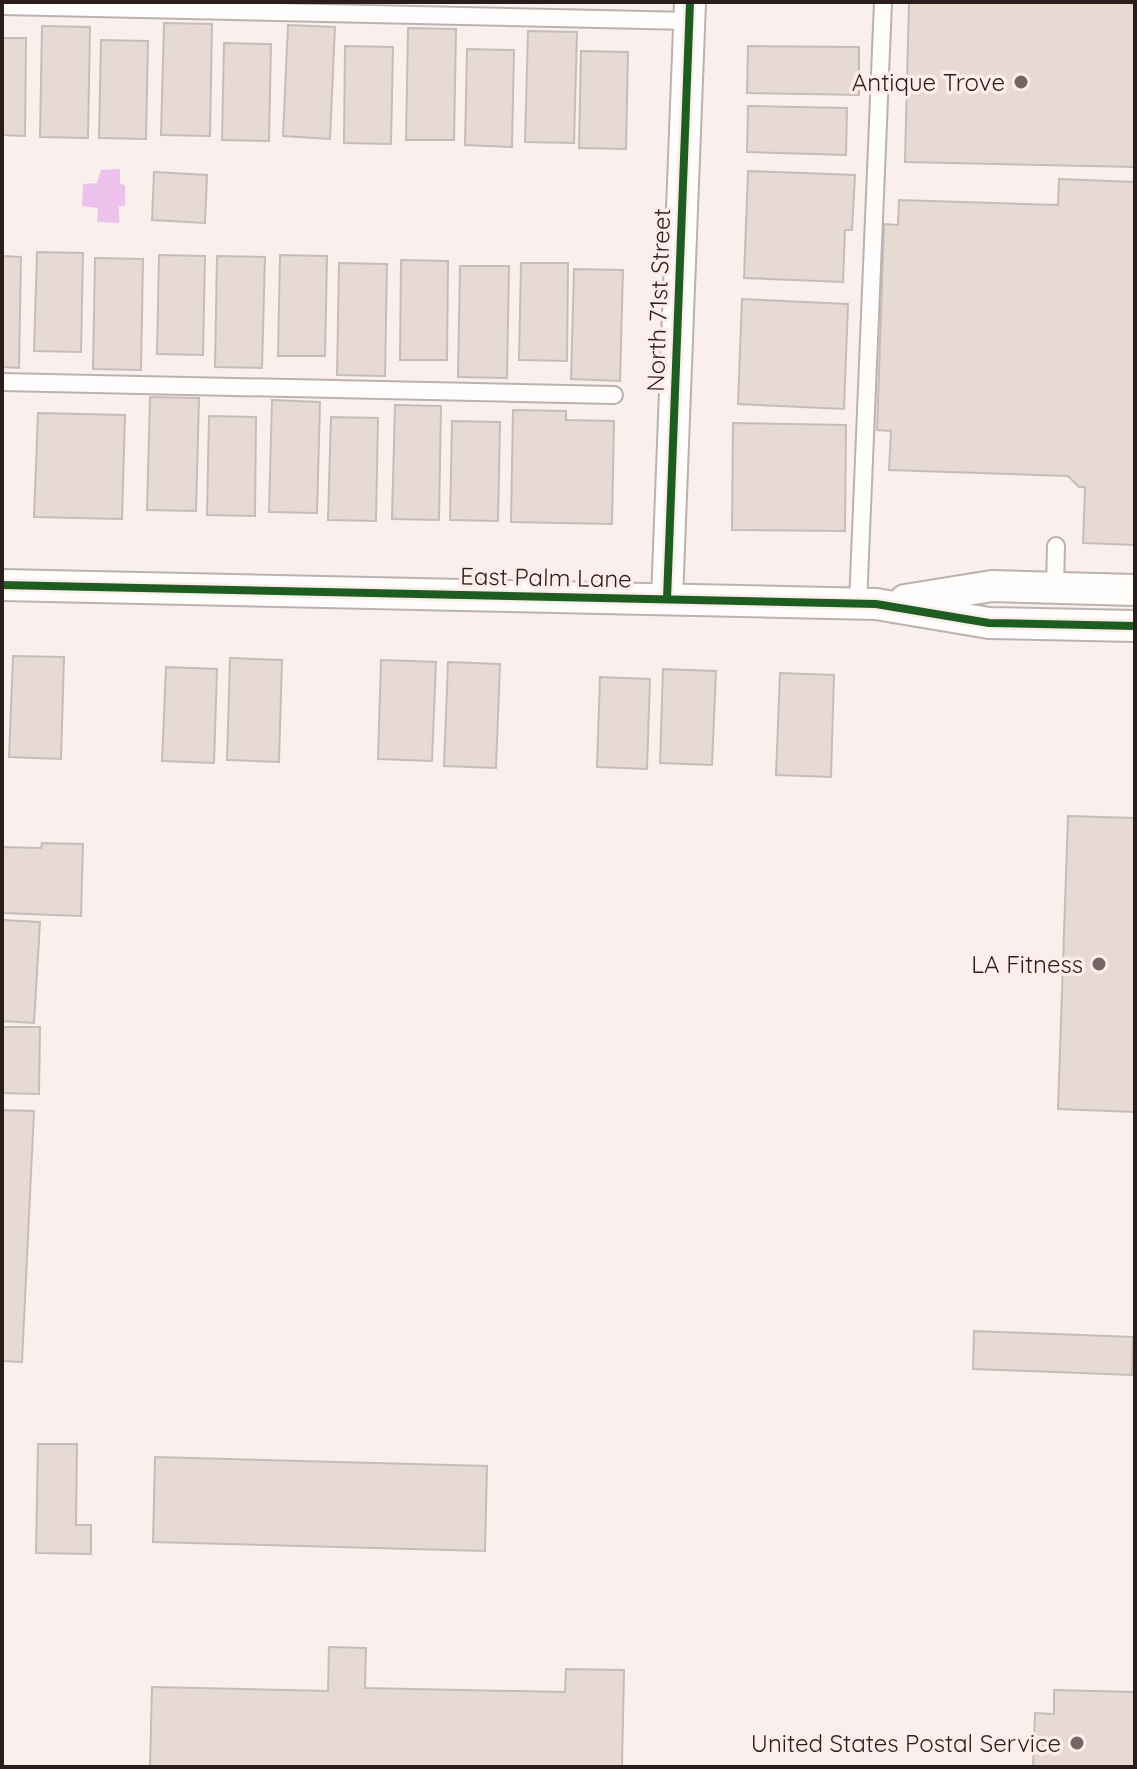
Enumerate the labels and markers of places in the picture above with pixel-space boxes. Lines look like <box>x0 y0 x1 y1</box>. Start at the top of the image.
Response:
place label: Antique Trove <box>852 67 1005 97</box>
marker: Antique Trove <box>1012 73 1030 91</box>
place label: LA Fitness <box>971 949 1083 979</box>
marker: LA Fitness <box>1090 955 1108 973</box>
place label: United States Postal Service <box>751 1728 1061 1758</box>
marker: United States Postal Service <box>1068 1734 1086 1752</box>

